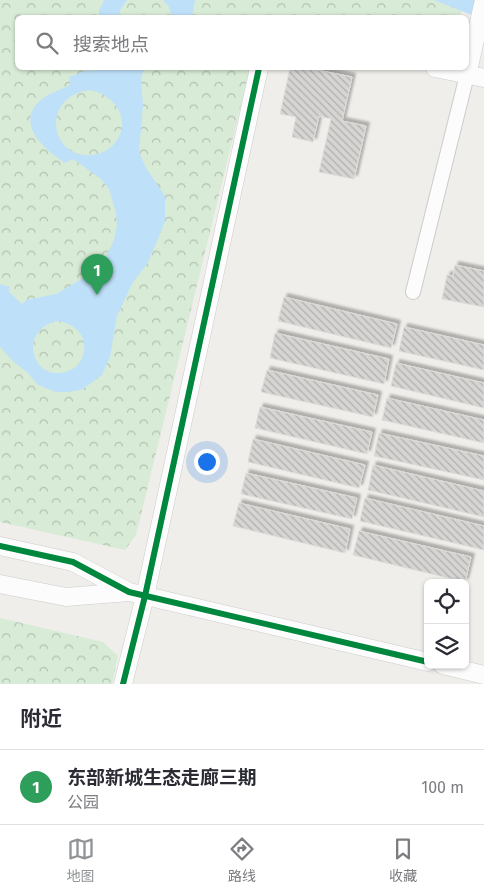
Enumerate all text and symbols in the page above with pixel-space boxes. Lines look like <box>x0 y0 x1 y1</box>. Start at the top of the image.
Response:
search box <box>15 15 469 70</box>
icon: search <box>33 29 61 57</box>
text: 搜索地点 <box>73 33 149 56</box>
pin: 1 <box>81 254 113 295</box>
your location <box>194 449 220 475</box>
map controls <box>424 579 469 669</box>
button: locate <box>424 579 469 624</box>
button: layers <box>424 624 469 669</box>
text: 附近 <box>20 706 62 732</box>
text: 东部新城生态走廊三期 <box>67 766 257 789</box>
text: 1 <box>32 778 40 797</box>
text: 100 m <box>421 778 464 797</box>
text: 公园 <box>67 793 99 812</box>
tab: 地图 <box>67 835 95 885</box>
tab: 路线 <box>228 835 256 885</box>
tab: 收藏 <box>389 835 417 885</box>

